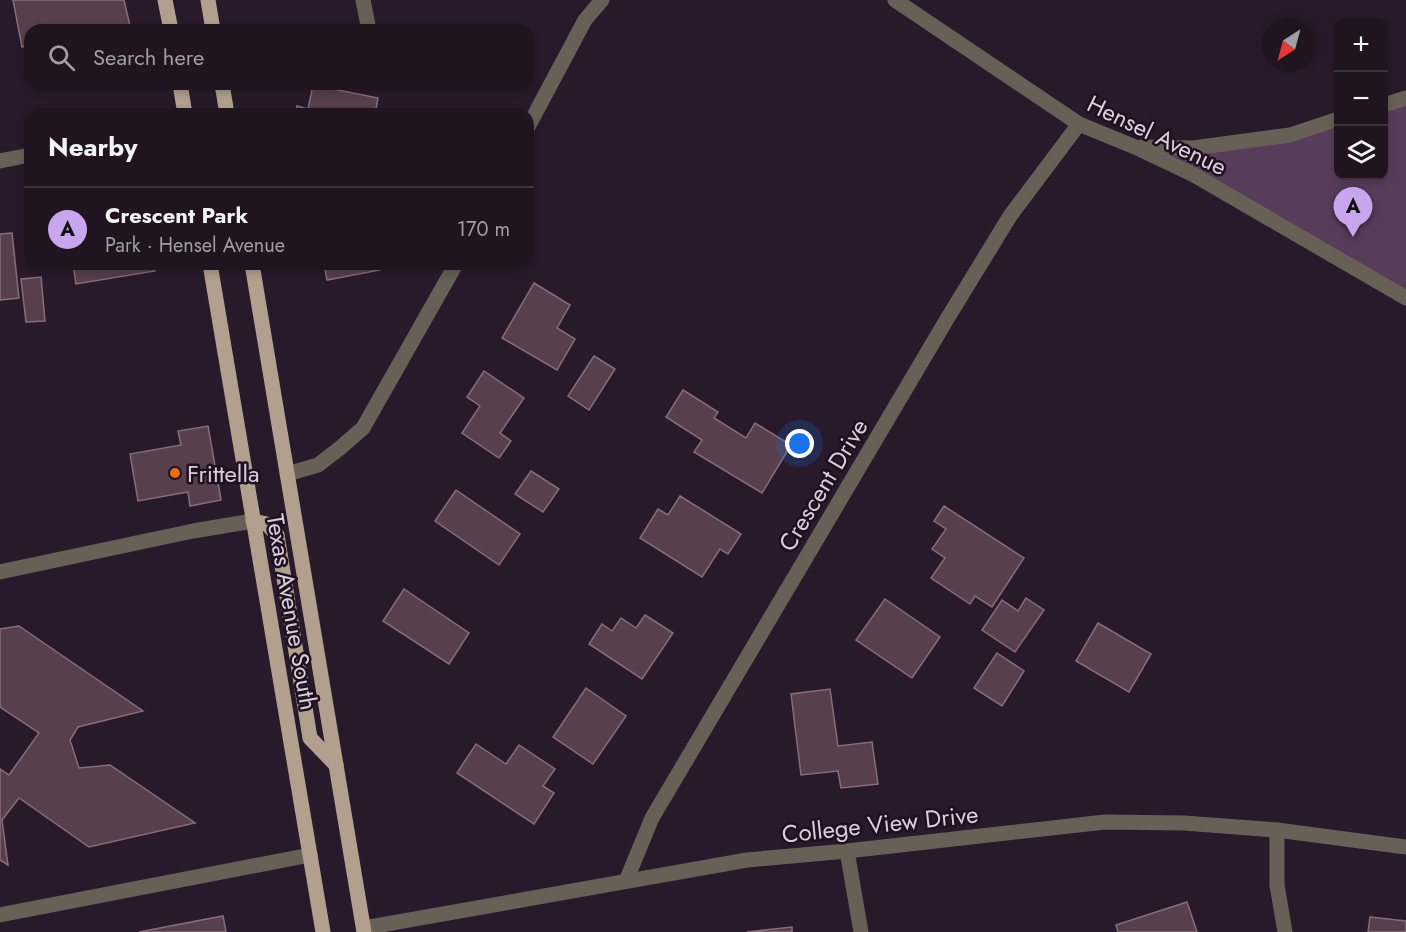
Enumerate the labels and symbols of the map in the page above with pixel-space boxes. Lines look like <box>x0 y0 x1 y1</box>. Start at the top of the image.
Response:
north arrow <box>1262 18 1316 72</box>
street label: Hensel Avenue <box>1081 86 1233 184</box>
pin: A <box>1334 188 1372 237</box>
street label: Crescent Drive <box>770 412 876 558</box>
your location <box>785 429 814 458</box>
place label: Frittella <box>187 456 259 491</box>
marker: Frittella <box>168 466 182 480</box>
street label: Texas Avenue South <box>258 511 326 713</box>
street label: College View Drive <box>780 796 980 852</box>

